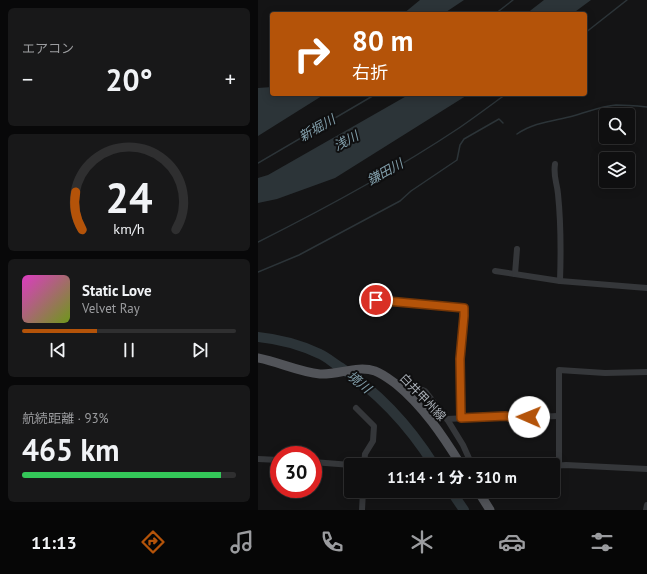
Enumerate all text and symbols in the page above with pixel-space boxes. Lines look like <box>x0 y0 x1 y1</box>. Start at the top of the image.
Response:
text: 80 m <box>352 22 413 59</box>
icon: right <box>286 28 338 80</box>
text: エアコン <box>22 40 74 57</box>
text: 20° <box>105 60 153 99</box>
text: 右折 <box>352 61 388 84</box>
text: − <box>22 65 33 93</box>
text: + <box>225 65 236 93</box>
map controls <box>599 108 635 188</box>
button: search <box>599 108 635 144</box>
water label: 新堀川 <box>296 110 340 145</box>
water label: 浅川 <box>331 126 363 155</box>
button: layers <box>599 152 635 188</box>
water label: 鎌田川 <box>364 154 408 189</box>
text: 24 <box>105 171 153 224</box>
text: km/h <box>113 219 145 238</box>
text: Static Love <box>82 281 152 300</box>
pin <box>359 283 393 317</box>
icon: arrive <box>365 289 387 311</box>
text: Velvet Ray <box>82 300 140 317</box>
icon: previous <box>47 339 69 361</box>
icon: pause <box>118 339 140 361</box>
icon: next <box>189 339 211 361</box>
water label: 境川 <box>344 367 376 398</box>
street label: 白井甲州線 <box>397 370 449 424</box>
position arrow <box>508 396 550 438</box>
text: 航続距離 · 93% <box>22 410 109 427</box>
text: 465 km <box>22 430 120 469</box>
speed limit sign: 30 <box>270 446 322 498</box>
text: 11:14 · 1 分 · 310 m <box>387 468 517 487</box>
icon: directions <box>139 528 167 556</box>
icon: music <box>228 528 256 556</box>
icon: phone <box>318 528 346 556</box>
icon: climate <box>408 528 436 556</box>
icon: car <box>498 528 526 556</box>
icon: filters <box>588 528 616 556</box>
text: 11:13 <box>31 531 77 554</box>

